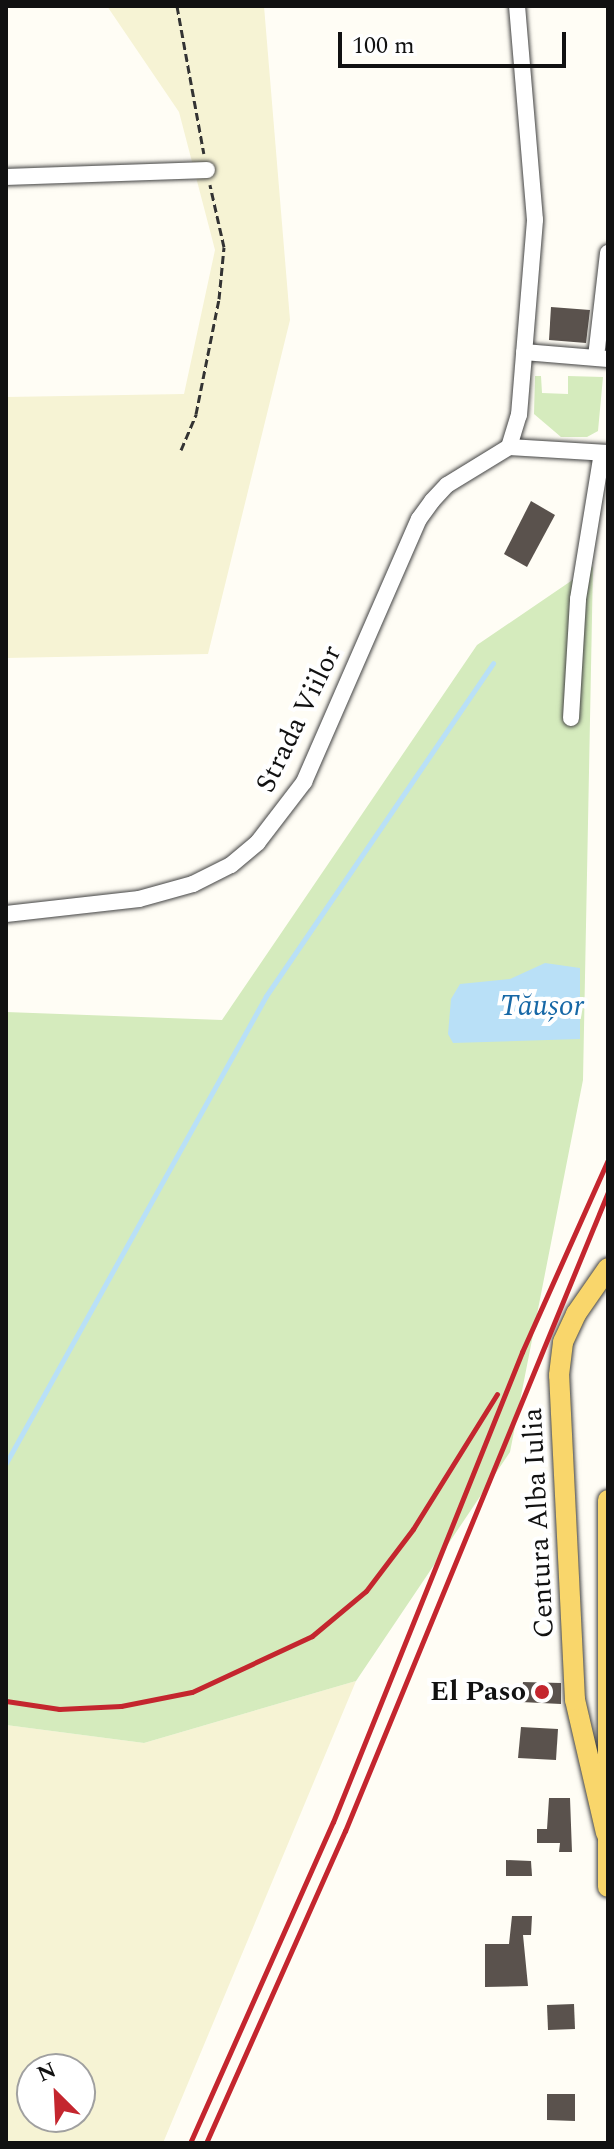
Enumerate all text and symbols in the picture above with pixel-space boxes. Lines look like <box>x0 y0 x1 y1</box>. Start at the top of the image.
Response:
scale bar <box>342 16 570 66</box>
text: 100 m <box>352 28 415 64</box>
street label: Strada Viilor <box>249 640 349 798</box>
water label: Tăușor <box>500 988 584 1024</box>
street label: Centura Alba Iulia <box>516 1407 562 1639</box>
place label: El Paso <box>430 1675 526 1709</box>
marker: El Paso <box>533 1683 551 1701</box>
north arrow <box>16 2053 96 2133</box>
text: N <box>32 2054 62 2091</box>

